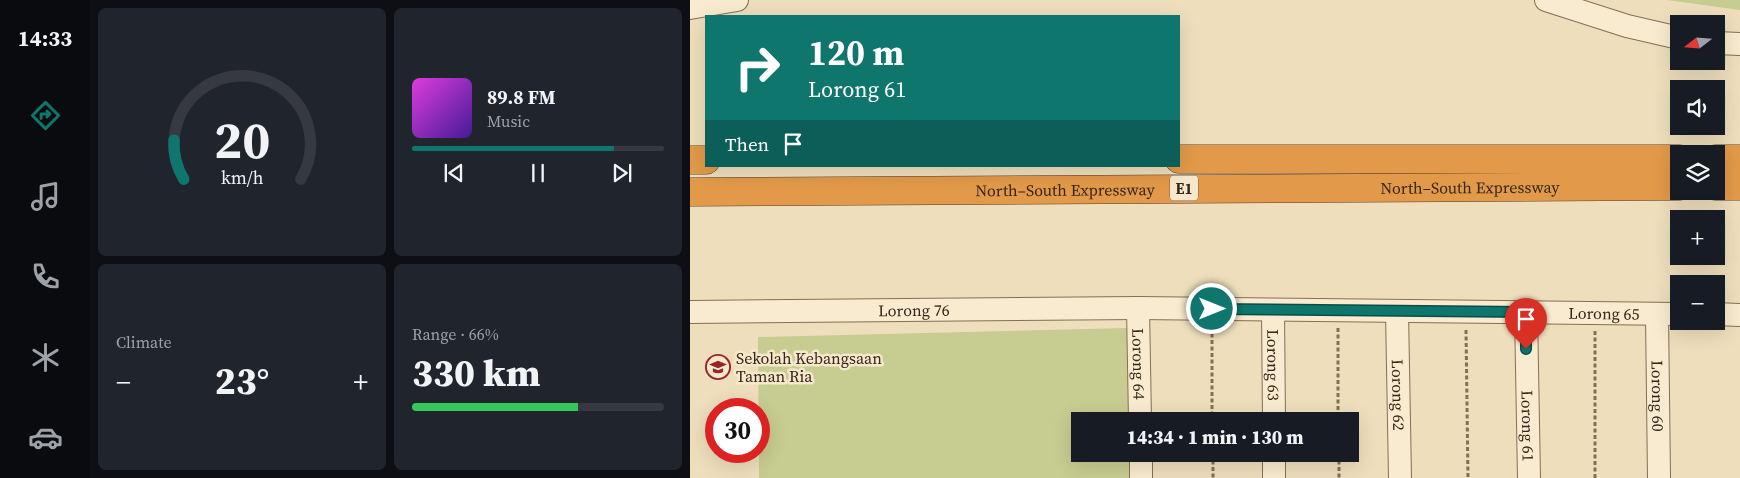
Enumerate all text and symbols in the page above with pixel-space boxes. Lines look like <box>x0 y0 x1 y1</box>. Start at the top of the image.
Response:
north arrow <box>1670 15 1725 70</box>
map controls <box>1670 15 1725 330</box>
text: 14:33 <box>18 23 72 53</box>
text: 120 m <box>808 29 904 77</box>
icon: right <box>725 35 790 100</box>
text: Lorong 61 <box>808 74 906 104</box>
button: sound <box>1670 80 1725 135</box>
text: 89.8 FM <box>487 84 556 110</box>
icon: directions <box>28 98 63 133</box>
text: 20 <box>214 104 270 175</box>
text: Music <box>487 110 530 132</box>
icon: arrive <box>779 130 807 158</box>
text: Then <box>725 131 769 157</box>
button: layers <box>1670 145 1725 200</box>
icon: previous <box>440 159 468 187</box>
icon: pause <box>524 159 552 187</box>
icon: next <box>608 159 636 187</box>
text: km/h <box>221 165 264 190</box>
road number: E1 <box>1170 176 1198 200</box>
street label: North–South Expressway <box>1380 176 1560 199</box>
street label: North–South Expressway <box>975 178 1155 201</box>
icon: music <box>28 179 63 214</box>
button: + <box>1670 210 1725 265</box>
icon: phone <box>28 259 63 294</box>
button: − <box>1670 275 1725 330</box>
position arrow <box>1185 282 1237 334</box>
pin <box>1505 298 1547 349</box>
street label: Lorong 76 <box>878 299 950 321</box>
street label: Lorong 65 <box>1568 302 1640 325</box>
icon: arrive <box>1512 305 1540 333</box>
text: Range · 66% <box>412 323 499 345</box>
street label: Lorong 64 <box>1127 328 1151 400</box>
street label: Lorong 63 <box>1262 329 1285 401</box>
text: Climate <box>116 331 172 353</box>
icon: climate <box>28 340 63 375</box>
text: 330 km <box>412 347 540 399</box>
place label: Sekolah Kebangsaan Taman Ria <box>736 347 882 387</box>
school or university icon: Sekolah Kebangsaan Taman Ria <box>705 354 731 380</box>
text: 23° <box>215 355 269 407</box>
street label: Lorong 62 <box>1387 359 1410 431</box>
street label: Lorong 60 <box>1647 360 1669 432</box>
text: − <box>116 363 131 401</box>
text: + <box>353 363 368 401</box>
street label: Lorong 61 <box>1516 390 1540 462</box>
speed limit sign: 30 <box>705 398 770 463</box>
icon: car <box>28 420 63 455</box>
text: 14:34 · 1 min · 130 m <box>1126 424 1304 450</box>

